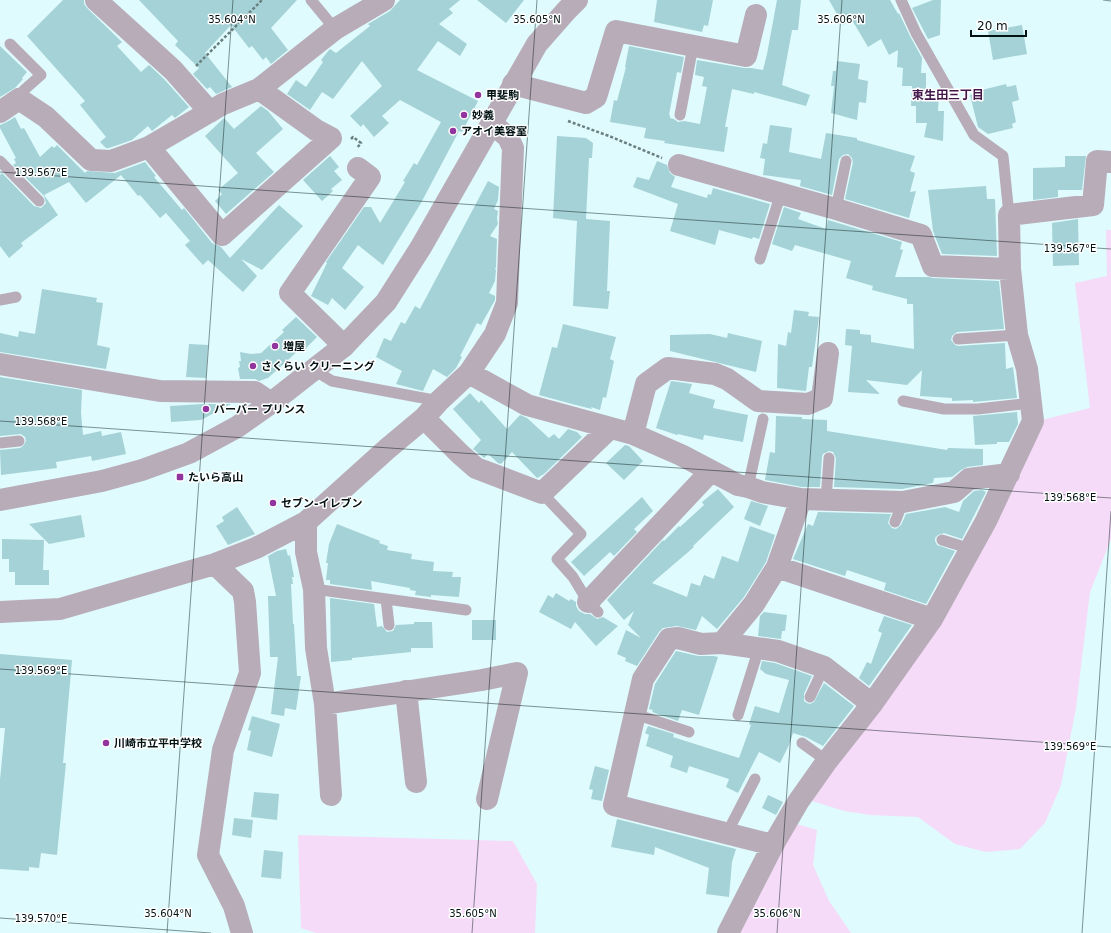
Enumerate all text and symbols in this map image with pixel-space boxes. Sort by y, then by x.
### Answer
scale bar [971,12,1026,38]
text: 35.604°N [208,14,256,25]
text: 35.605°N [513,14,561,25]
text: 35.606°N [817,14,865,25]
text: 20 m [977,19,1008,33]
district label: 東生田三丁目 [912,88,984,102]
place label: 甲斐駒 [486,89,519,102]
marker: 甲斐駒 [473,90,483,100]
place label: 妙義 [472,109,494,122]
marker: 妙義 [459,110,469,120]
place label: アオイ美容室 [461,125,527,138]
marker: アオイ美容室 [448,126,458,136]
text: 139.567°E [15,167,67,178]
text: 139.567°E [1044,243,1096,254]
place label: 増屋 [283,340,305,353]
marker: 増屋 [270,341,280,351]
place label: さくらい クリーニング [261,360,375,373]
marker: さくらい クリーニング [248,361,258,371]
place label: バーバー プリンス [214,403,306,416]
marker: バーバー プリンス [201,404,211,414]
text: 139.568°E [15,416,67,427]
place label: たいら高山 [188,471,243,484]
marker: たいら高山 [175,472,185,482]
text: 139.568°E [1044,492,1096,503]
place label: セブン-イレブン [281,497,363,510]
marker: セブン-イレブン [268,498,278,508]
text: 139.569°E [15,665,67,676]
place label: 川崎市立平中学校 [114,737,202,750]
marker: 川崎市立平中学校 [101,738,111,748]
text: 139.569°E [1044,741,1096,752]
text: 35.604°N [144,908,192,919]
text: 35.605°N [449,908,497,919]
text: 35.606°N [753,908,801,919]
text: 139.570°E [15,913,67,924]

